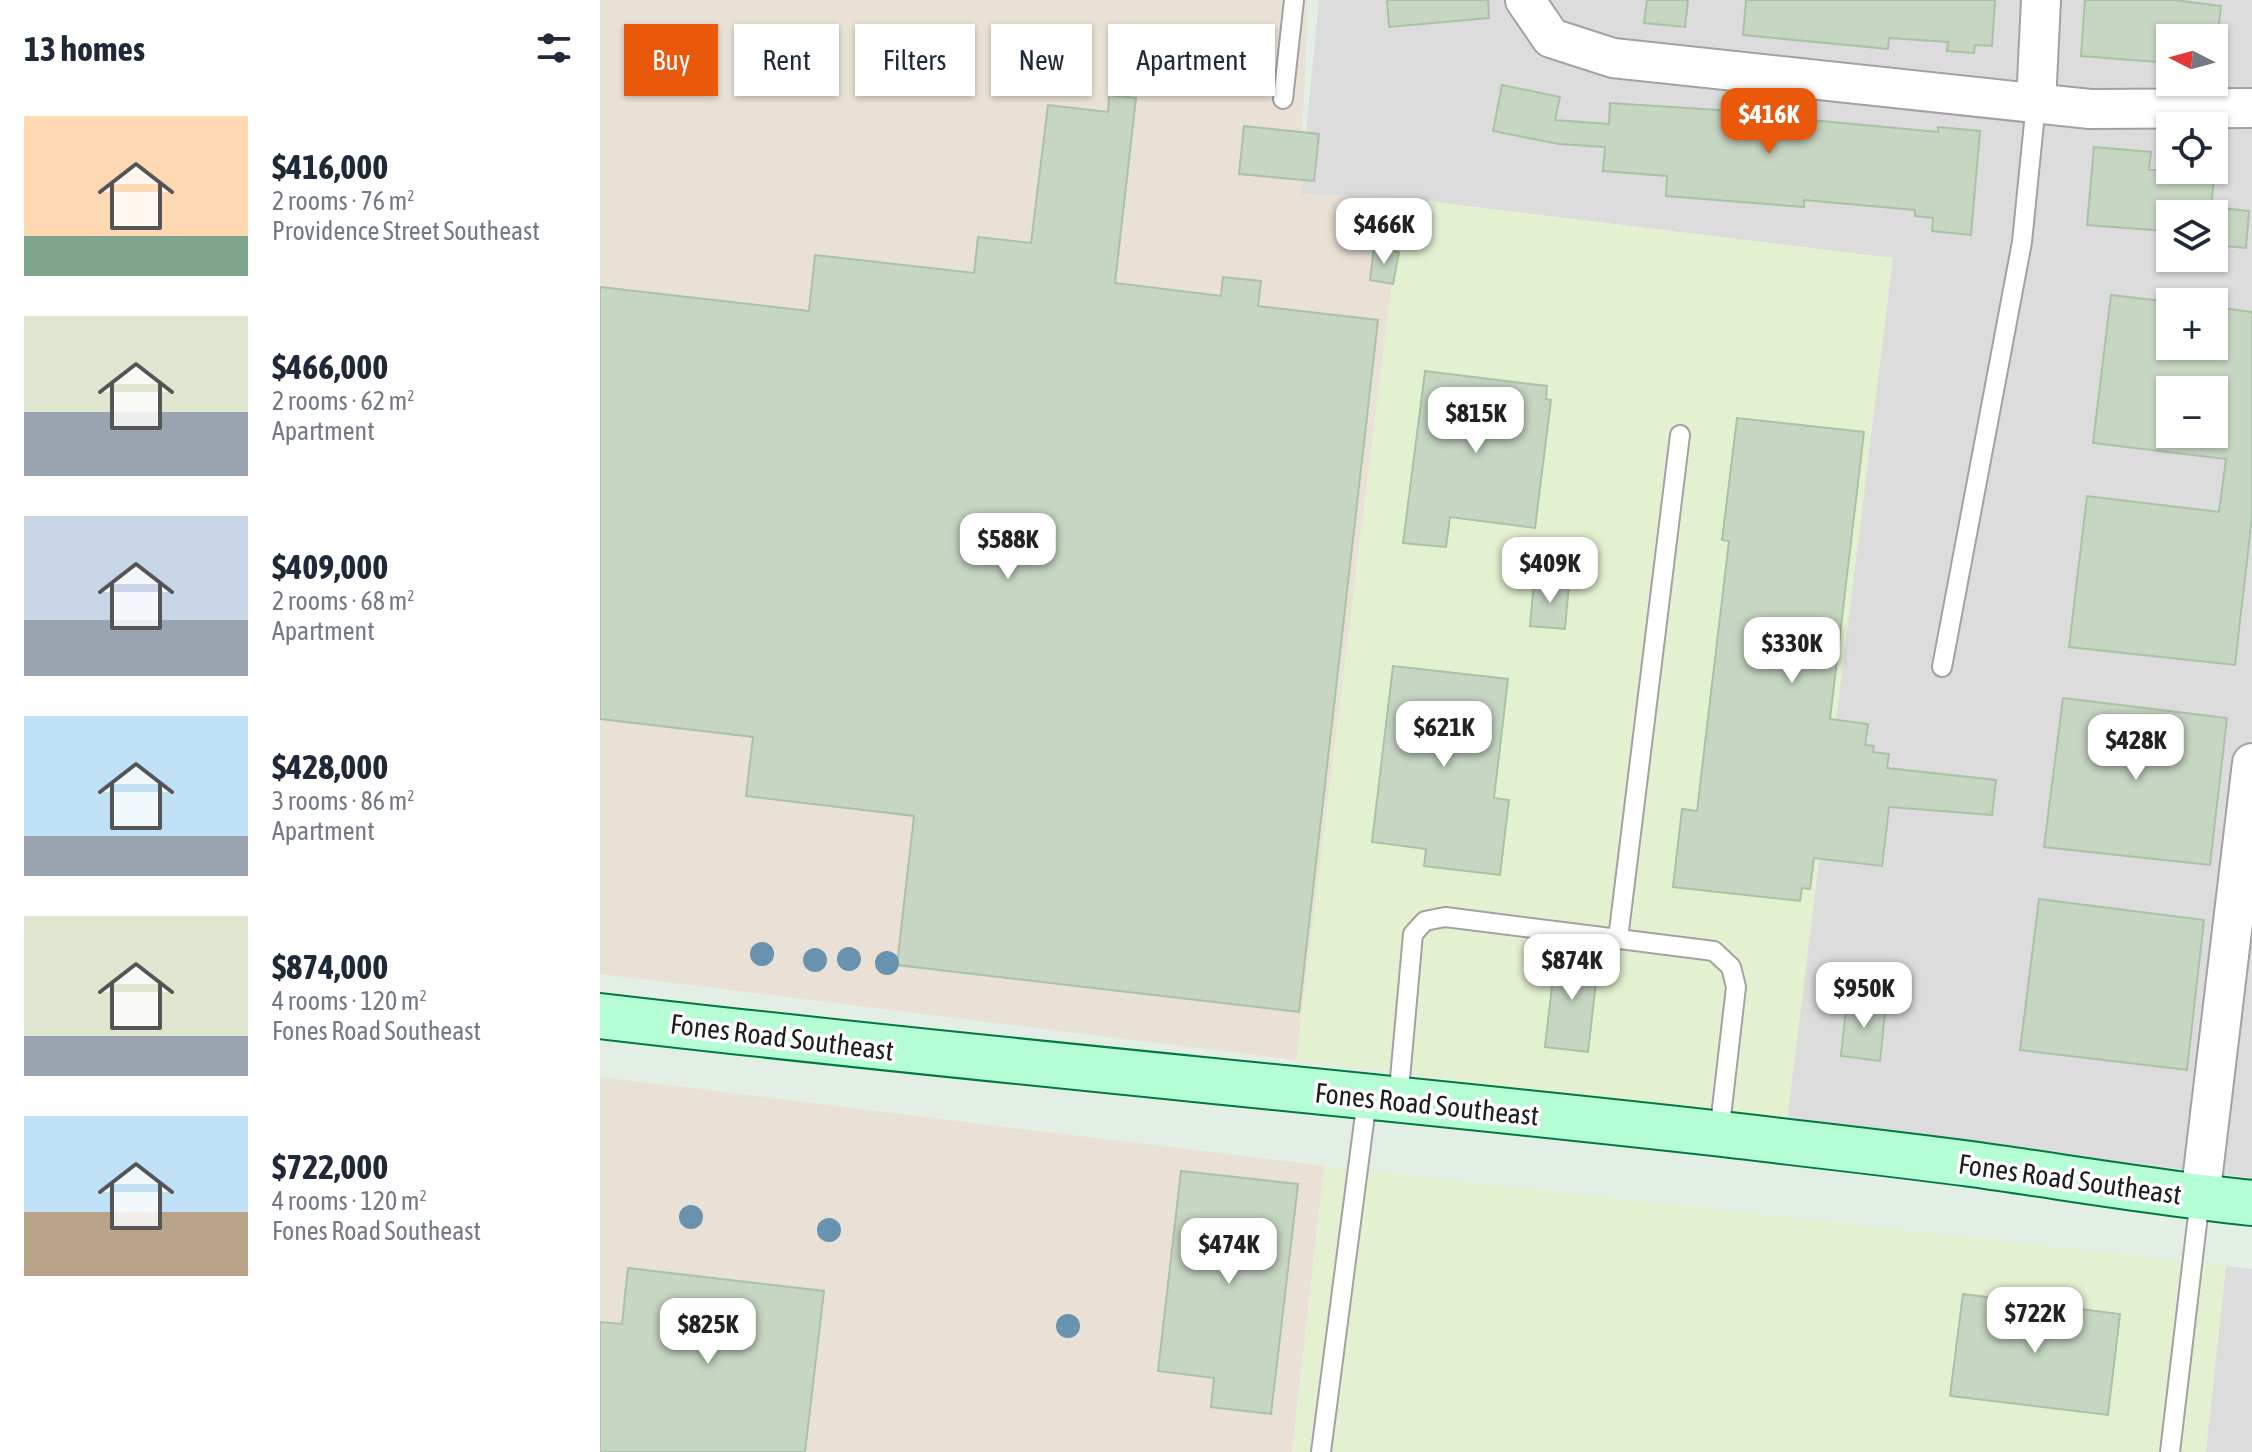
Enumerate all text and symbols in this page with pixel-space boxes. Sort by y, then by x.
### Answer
chip: Buy [624,24,718,96]
chip: Rent [734,24,839,96]
chip: Filters [855,24,975,96]
chip: New [991,24,1092,96]
chip: Apartment [1108,24,1275,96]
north arrow [2156,24,2228,96]
map controls [2156,24,2228,448]
icon: filters [532,26,576,70]
text: 13 homes [24,29,145,68]
pin: $416K [1713,88,1825,156]
text: $416K [1739,99,1799,129]
button: locate [2156,112,2228,184]
text: $416,000 [272,147,388,186]
icon: home [88,148,184,244]
text: 2 rooms · 76 m² [272,186,414,216]
pin: $466K [1328,198,1440,266]
button: layers [2156,200,2228,272]
text: $466K [1354,209,1414,239]
text: Providence Street Southeast [272,216,540,246]
button: + [2156,288,2228,360]
text: $466,000 [272,347,388,386]
icon: home [88,348,184,444]
button: − [2156,376,2228,448]
text: 2 rooms · 62 m² [272,386,414,416]
pin: $815K [1420,387,1532,455]
text: $815K [1446,398,1506,428]
text: Apartment [272,416,375,446]
pin: $588K [952,513,1064,581]
text: $588K [978,524,1038,554]
pin: $409K [1494,537,1606,605]
text: $409,000 [272,547,388,586]
icon: home [88,548,184,644]
text: $409K [1520,548,1580,578]
text: 2 rooms · 68 m² [272,586,414,616]
text: Apartment [272,616,375,646]
pin: $330K [1736,617,1848,685]
text: $330K [1762,628,1822,658]
pin: $621K [1388,701,1500,769]
text: $621K [1414,712,1474,742]
pin: $428K [2080,714,2192,782]
text: $428K [2106,725,2166,755]
text: $428,000 [272,747,388,786]
icon: home [88,748,184,844]
text: 3 rooms · 86 m² [272,786,414,816]
text: Apartment [272,816,375,846]
pin: $874K [1516,934,1628,1002]
text: $874K [1542,945,1602,975]
text: $874,000 [272,947,388,986]
icon: home [88,948,184,1044]
pin: $950K [1808,962,1920,1030]
text: $950K [1834,973,1894,1003]
text: 4 rooms · 120 m² [272,986,427,1016]
street label: Fones Road Southeast [668,1007,896,1067]
text: Fones Road Southeast [272,1016,481,1046]
street label: Fones Road Southeast [1313,1076,1541,1132]
text: $722,000 [272,1147,388,1186]
icon: home [88,1148,184,1244]
street label: Fones Road Southeast [1956,1148,2184,1210]
text: 4 rooms · 120 m² [272,1186,427,1216]
text: Fones Road Southeast [272,1216,481,1246]
pin: $474K [1173,1218,1285,1286]
text: $474K [1199,1229,1259,1259]
pin: $722K [1979,1287,2091,1355]
pin: $825K [652,1298,764,1366]
text: $722K [2005,1298,2065,1328]
text: $825K [678,1309,738,1339]

